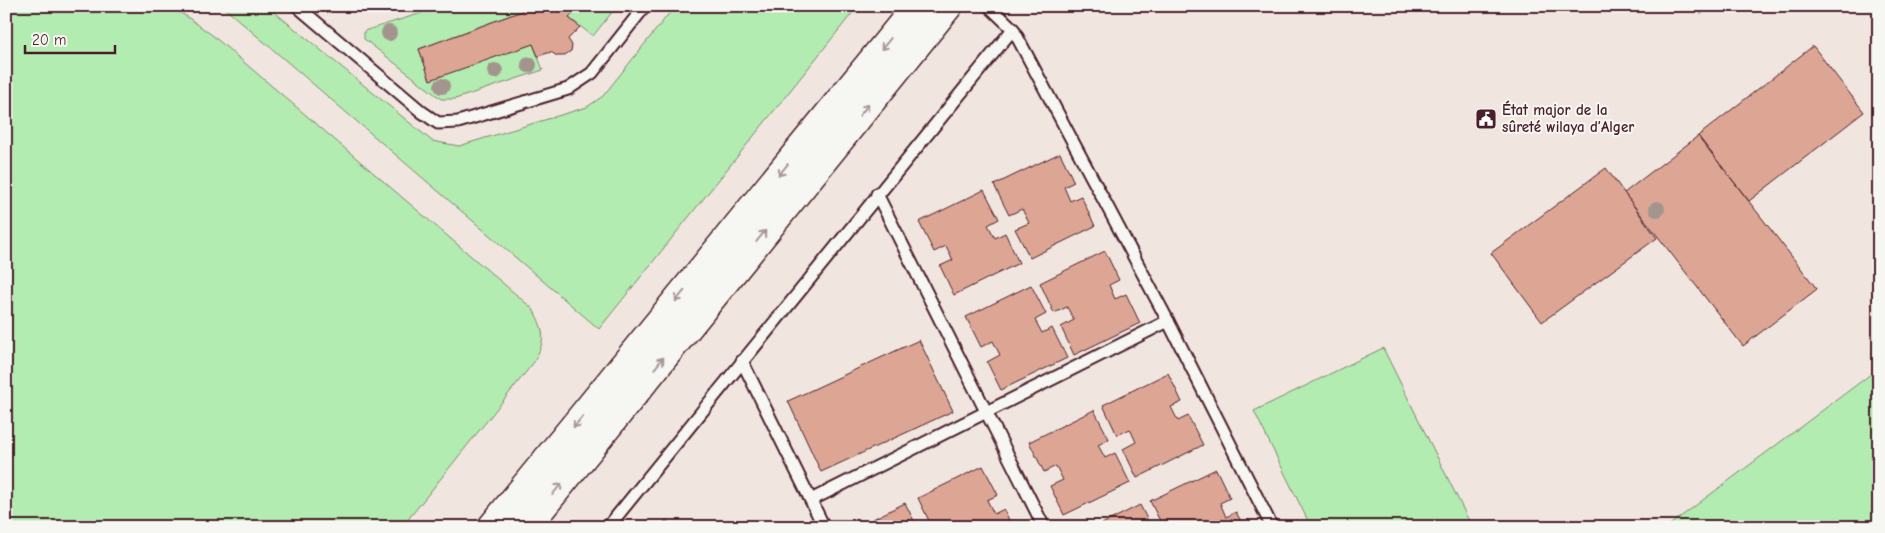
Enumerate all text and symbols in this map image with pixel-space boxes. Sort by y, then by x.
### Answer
scale bar [25,22,115,54]
text: 20 m [32,31,66,49]
one-way arrow [880,37,891,50]
place label: État major de la sûreté wilaya d’Alger [1502,100,1634,136]
one-way arrow [858,104,869,117]
public building icon: État major de la sûreté wilaya d’Alger [1474,107,1498,131]
one-way arrow [778,163,789,176]
one-way arrow [756,230,767,243]
one-way arrow [675,289,686,302]
one-way arrow [653,356,664,369]
one-way arrow [572,415,583,428]
one-way arrow [551,483,562,496]

